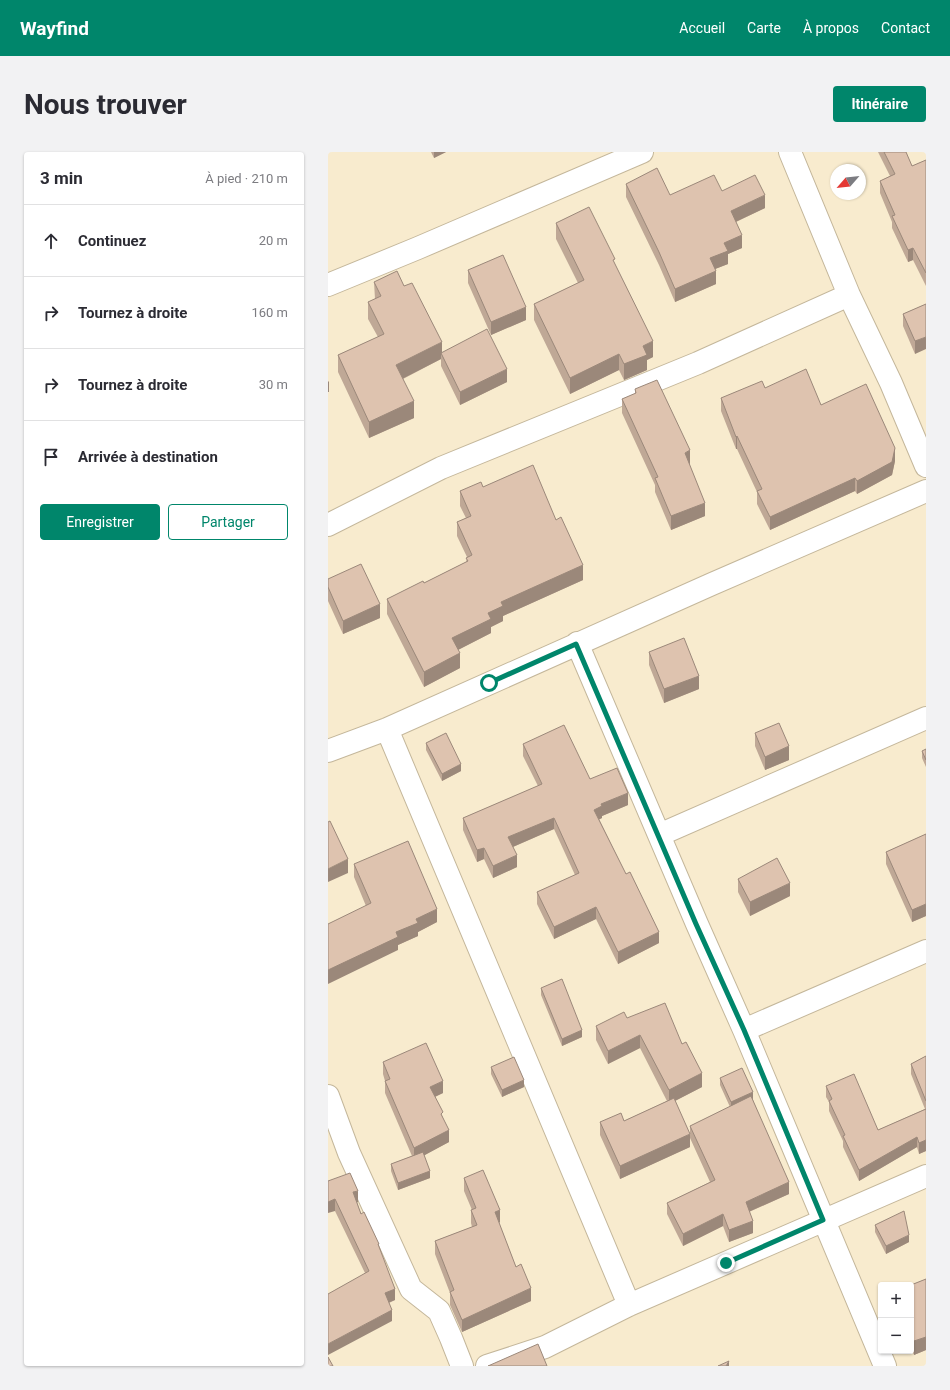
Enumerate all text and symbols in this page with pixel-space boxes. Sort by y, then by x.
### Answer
text: Wayfind [20,17,89,40]
text: Accueil [679,20,725,36]
text: Carte [747,20,781,36]
text: À propos [803,20,859,36]
text: Contact [881,20,930,36]
button: Itinéraire [833,86,926,122]
text: Nous trouver [24,88,187,121]
north arrow [830,164,866,200]
text: 3 min [40,168,83,188]
text: À pied · 210 m [205,171,288,186]
icon: ahead [40,230,62,252]
text: Continuez [78,232,146,250]
text: 20 m [259,233,288,248]
icon: right [40,302,62,324]
text: Tournez à droite [78,304,187,322]
text: 160 m [251,305,288,320]
icon: right [40,374,62,396]
text: Tournez à droite [78,376,187,394]
text: 30 m [259,377,288,392]
icon: arrive [40,446,62,468]
text: Arrivée à destination [78,448,218,466]
button: Enregistrer [40,504,160,540]
button: Partager [168,504,288,540]
route start [480,674,498,692]
route end [717,1254,735,1272]
map controls [878,1282,914,1354]
button: + [878,1282,914,1318]
button: − [878,1318,914,1354]

